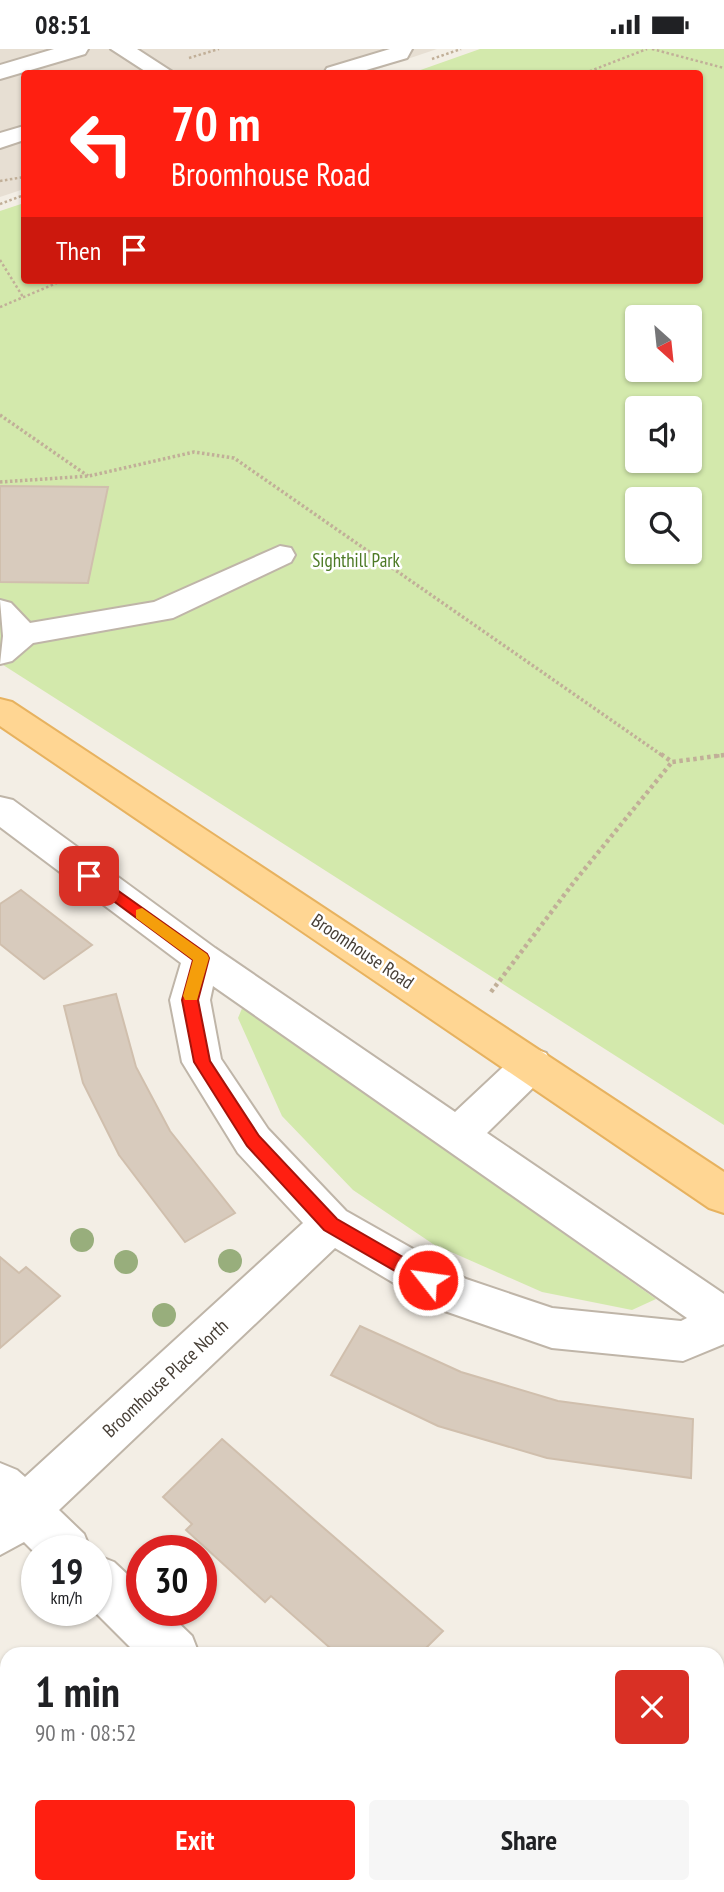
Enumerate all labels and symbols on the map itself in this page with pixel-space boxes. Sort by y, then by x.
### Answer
north arrow [625,305,702,381]
park label: Sighthill Park [312,548,400,572]
pin [59,846,119,906]
street label: Broomhouse Road [307,908,419,994]
position arrow [391,1243,465,1317]
street label: Broomhouse Place North [97,1314,233,1442]
speed limit sign: 30 [126,1535,217,1626]

